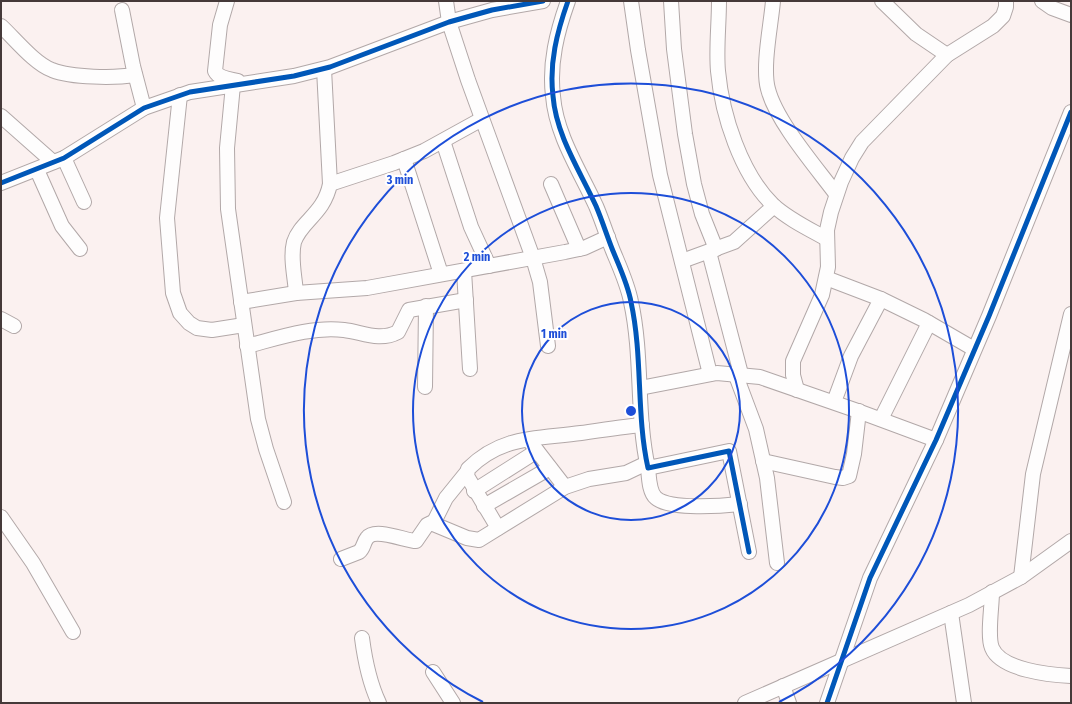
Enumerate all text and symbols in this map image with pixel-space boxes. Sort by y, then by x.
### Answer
text: 3 min [386,173,413,187]
text: 2 min [463,250,490,264]
text: 1 min [541,327,567,341]
centre of rings [624,404,638,418]

